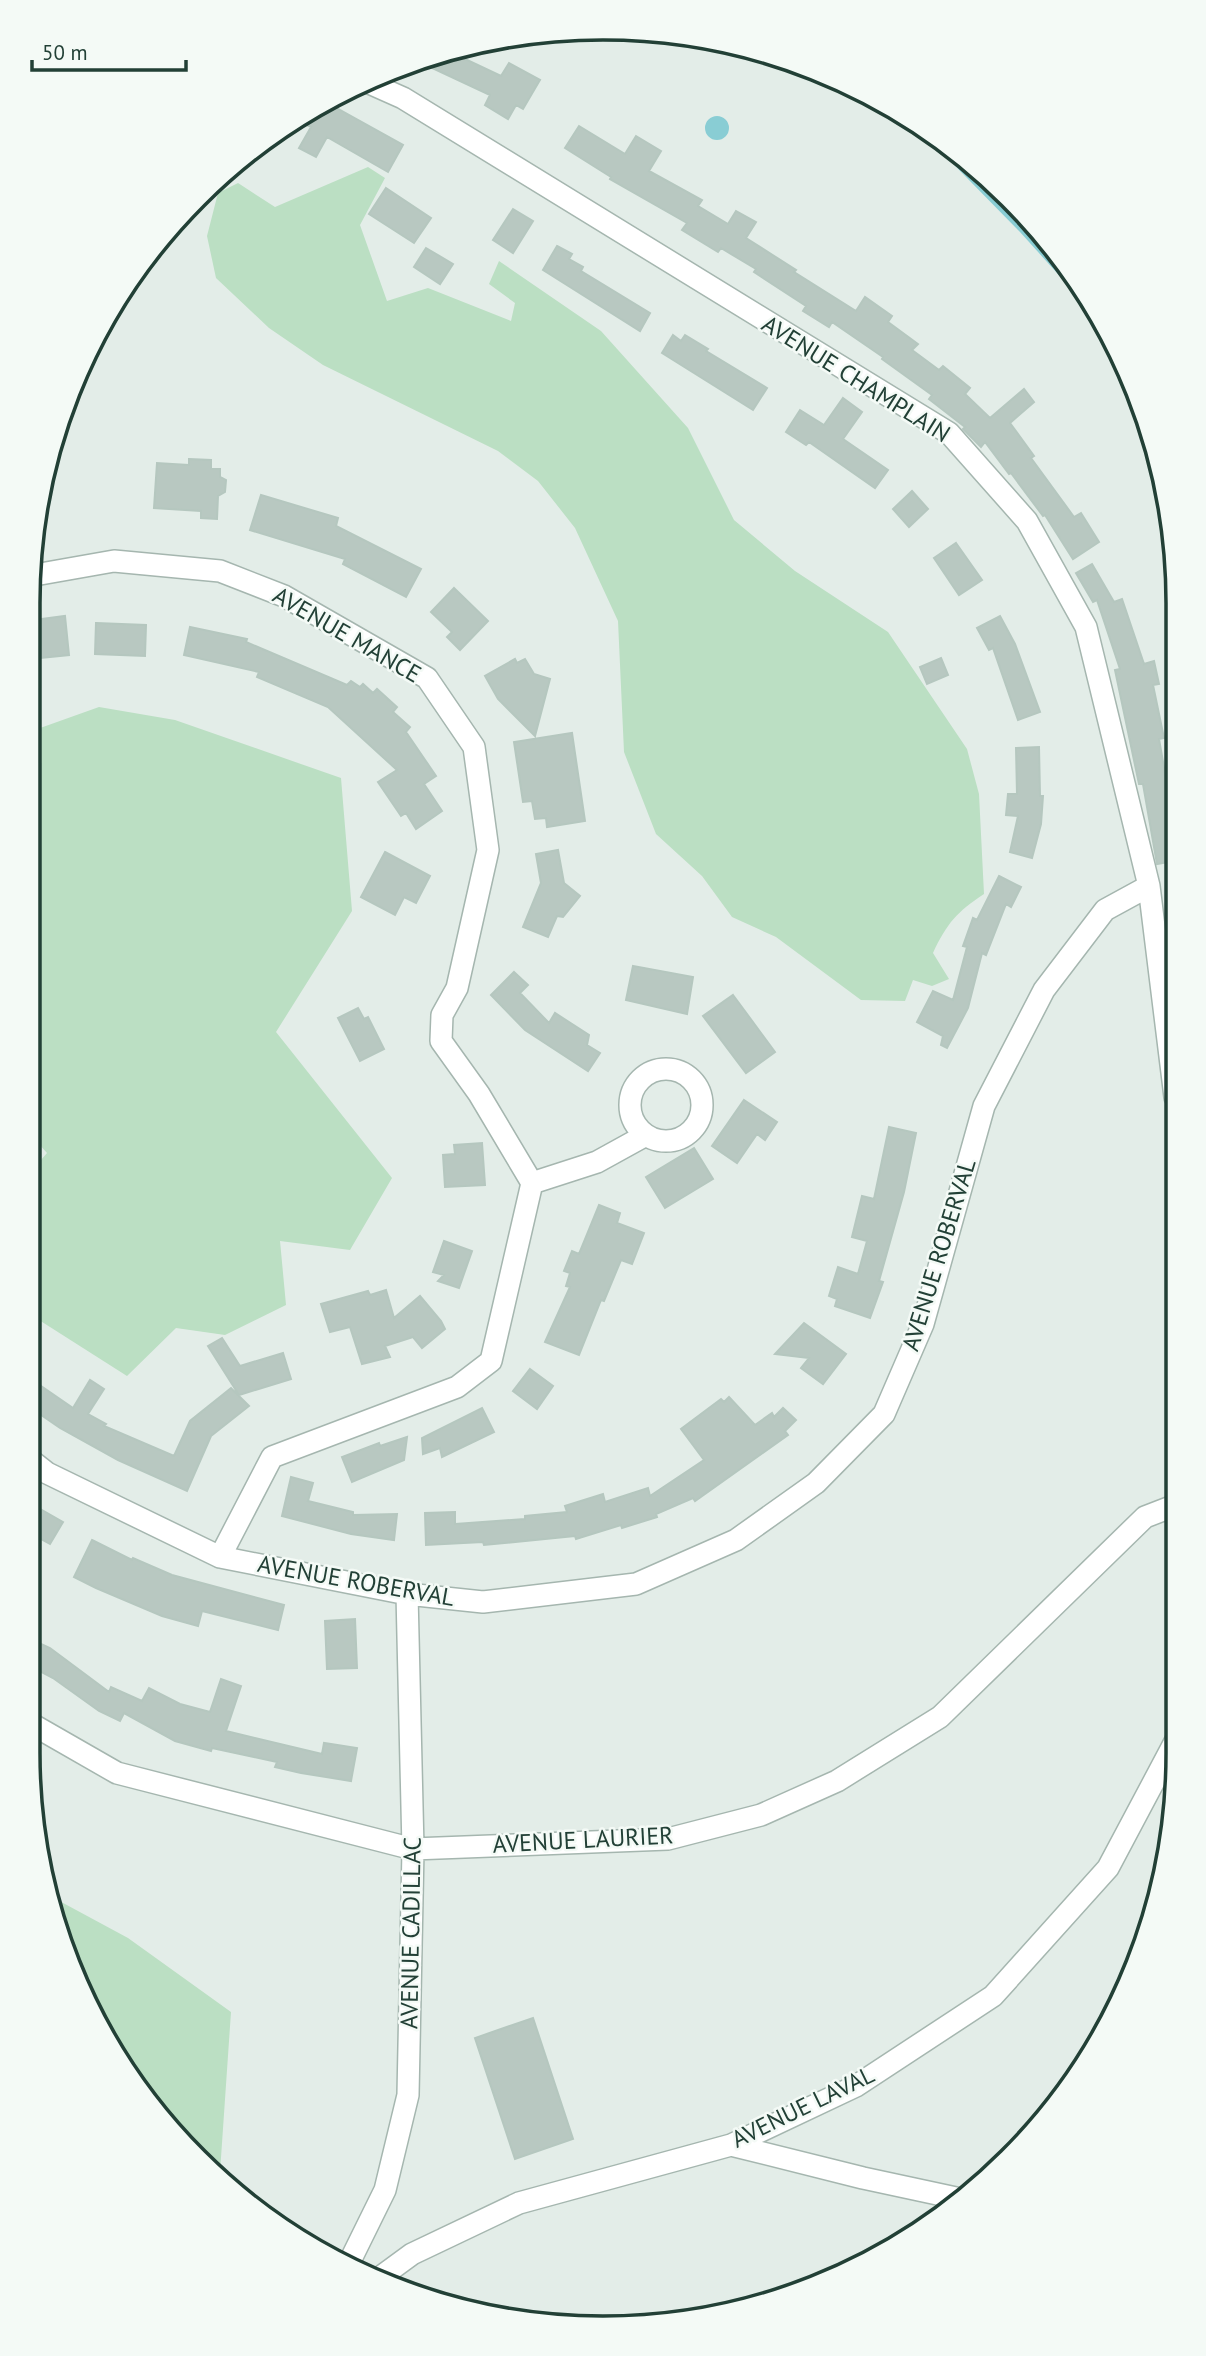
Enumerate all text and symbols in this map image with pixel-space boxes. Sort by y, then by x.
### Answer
scale bar [32,28,186,72]
text: 50 m [42,39,88,66]
street label: AVENUE CHAMPLAIN [756,308,956,449]
street label: AVENUE MANCE [267,580,427,690]
street label: AVENUE ROBERVAL [895,1155,982,1355]
street label: AVENUE ROBERVAL [255,1548,457,1613]
street label: AVENUE LAURIER [492,1819,674,1860]
street label: AVENUE CADILLAC [393,1837,428,2029]
street label: AVENUE LAVAL [726,2059,879,2154]

